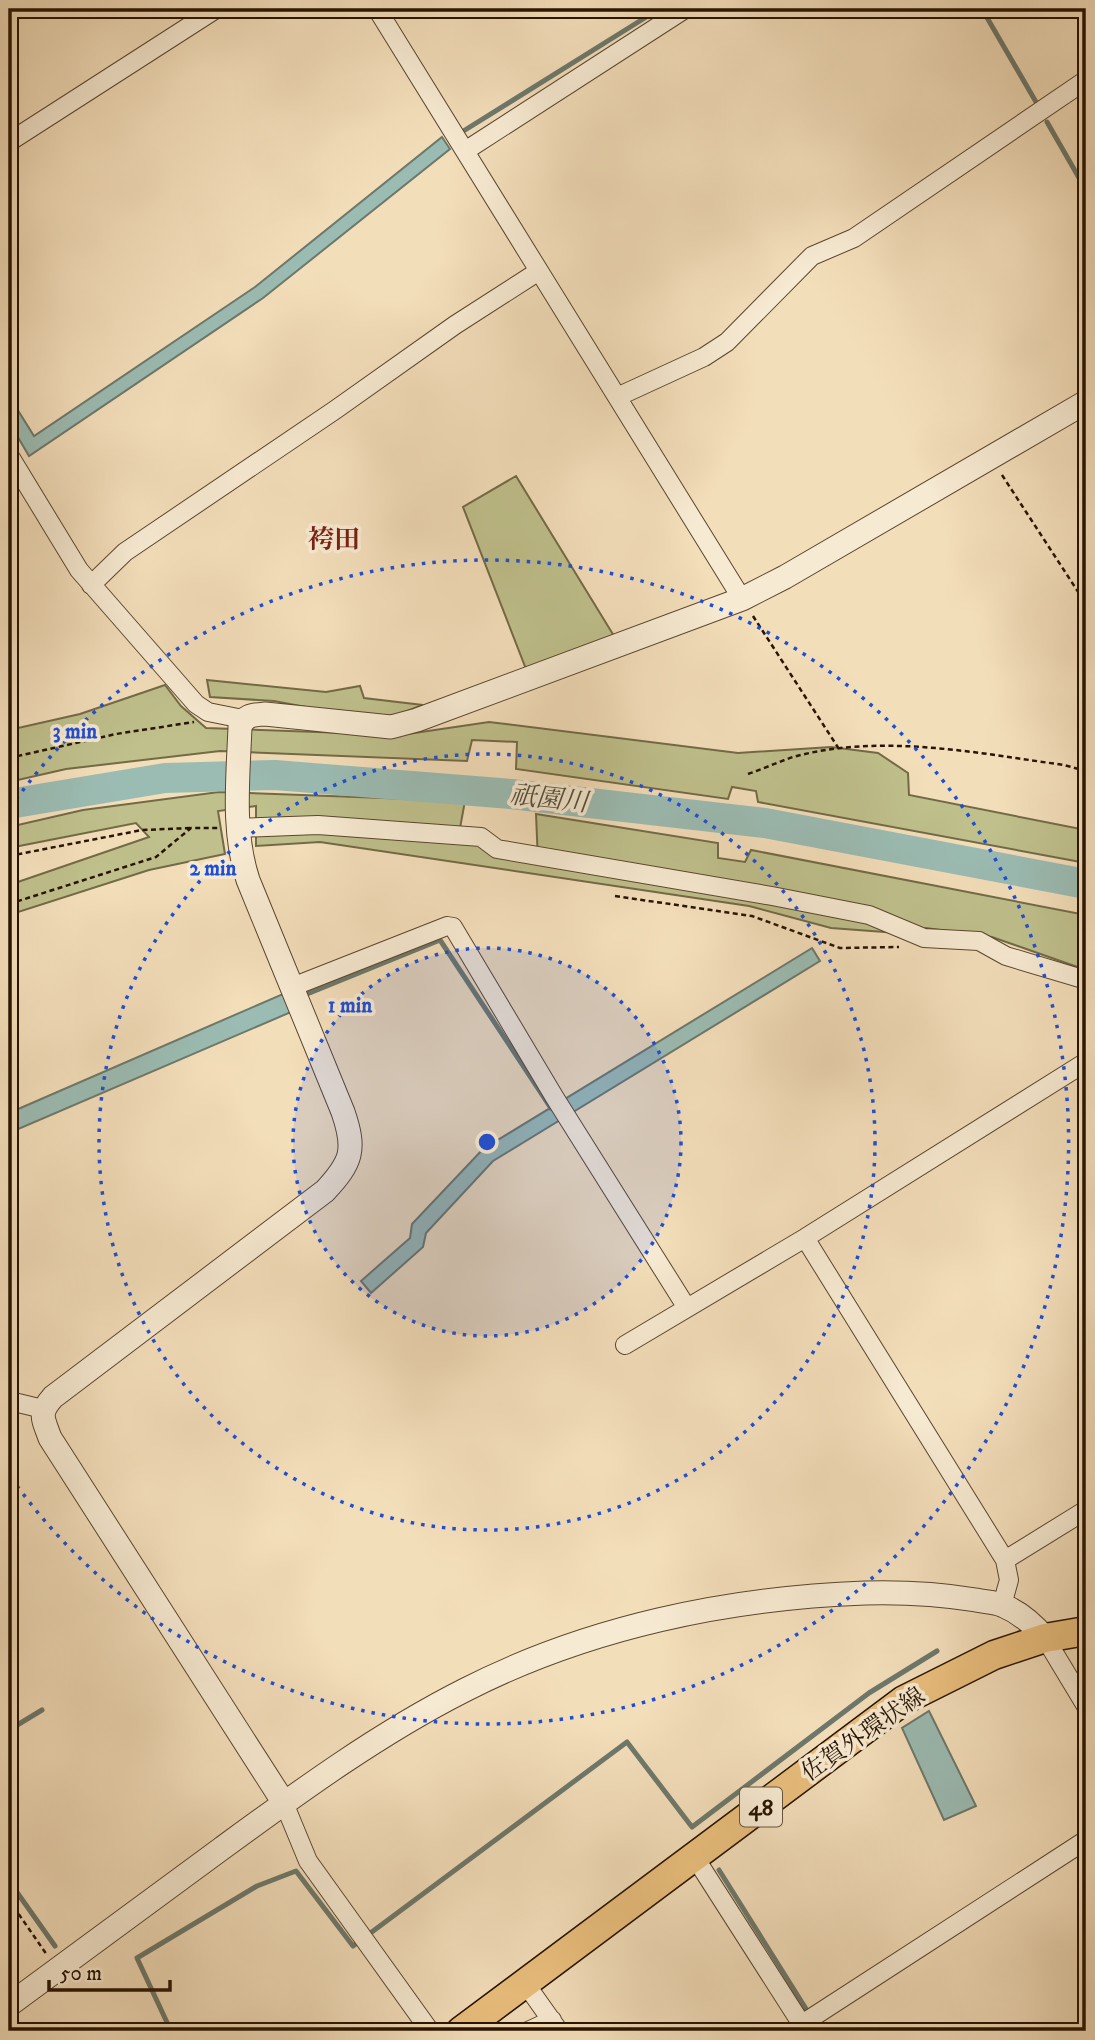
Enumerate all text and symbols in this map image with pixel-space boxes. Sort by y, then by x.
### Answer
district label: 袴田 [308,524,360,557]
text: 3 min [53,719,98,745]
water label: 祇園川 [508,779,592,820]
text: 2 min [190,856,238,882]
text: 1 min [328,993,373,1019]
centre of rings [475,1130,499,1154]
street label: 佐賀外環状線 [796,1681,931,1788]
road number: 48 [740,1788,782,1826]
scale bar [49,1949,170,1993]
text: 50 m [60,1961,102,1987]

